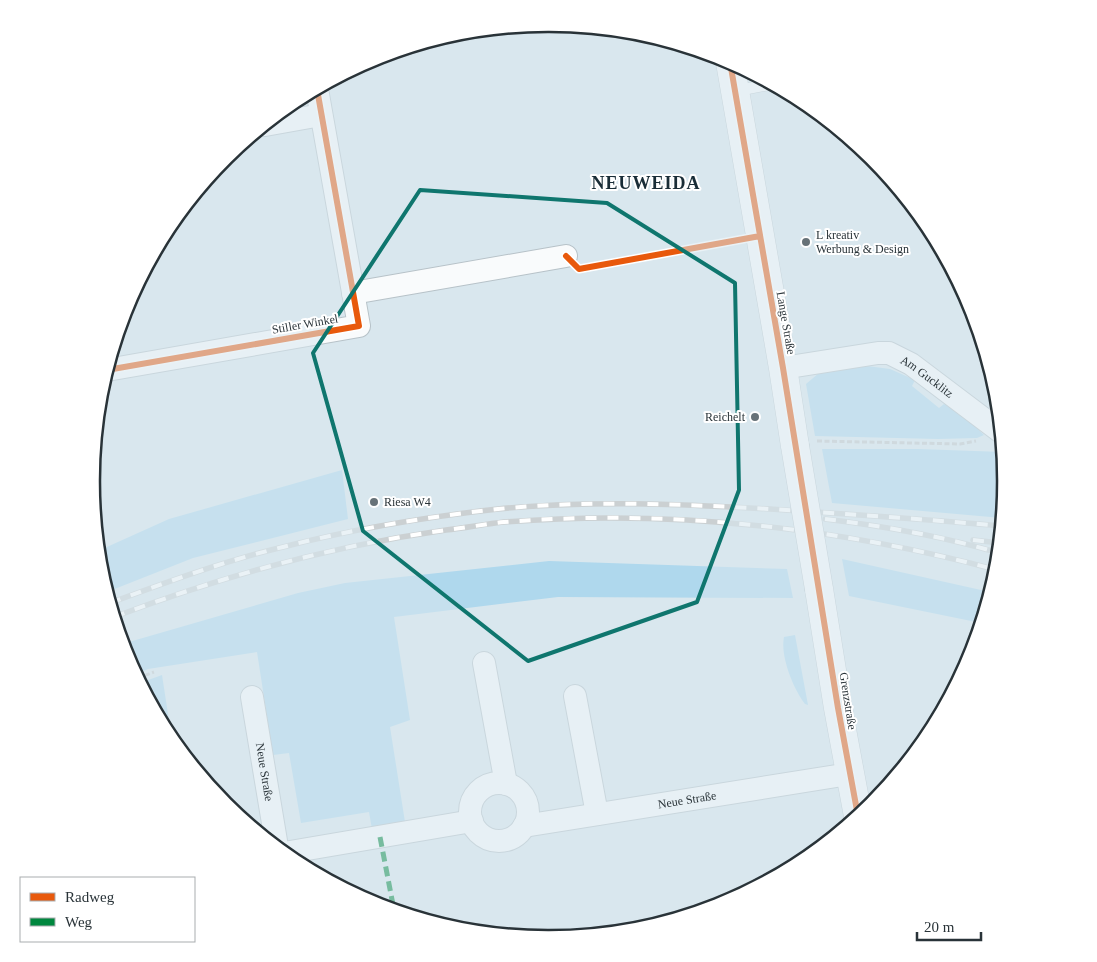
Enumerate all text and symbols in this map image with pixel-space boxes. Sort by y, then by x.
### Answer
district label: NEUWEIDA [591,173,701,193]
place label: L kreativ Werbung & Design [816,228,909,256]
marker: L kreativ Werbung & Design [800,236,812,248]
street label: Lange Straße [774,290,798,356]
street label: Stiller Winkel [271,311,340,337]
street label: Am Gucklitz [898,353,956,401]
place label: Reichelt [705,410,746,424]
marker: Reichelt [749,411,761,423]
place label: Riesa W4 [384,495,431,509]
marker: Riesa W4 [368,496,380,508]
street label: Grenzstraße [837,671,859,731]
street label: Neue Straße [253,742,276,802]
street label: Neue Straße [657,788,717,812]
legend [20,877,195,942]
text: Radweg [65,889,115,905]
scale bar [917,910,981,942]
text: Weg [65,914,93,930]
text: 20 m [924,919,955,935]

